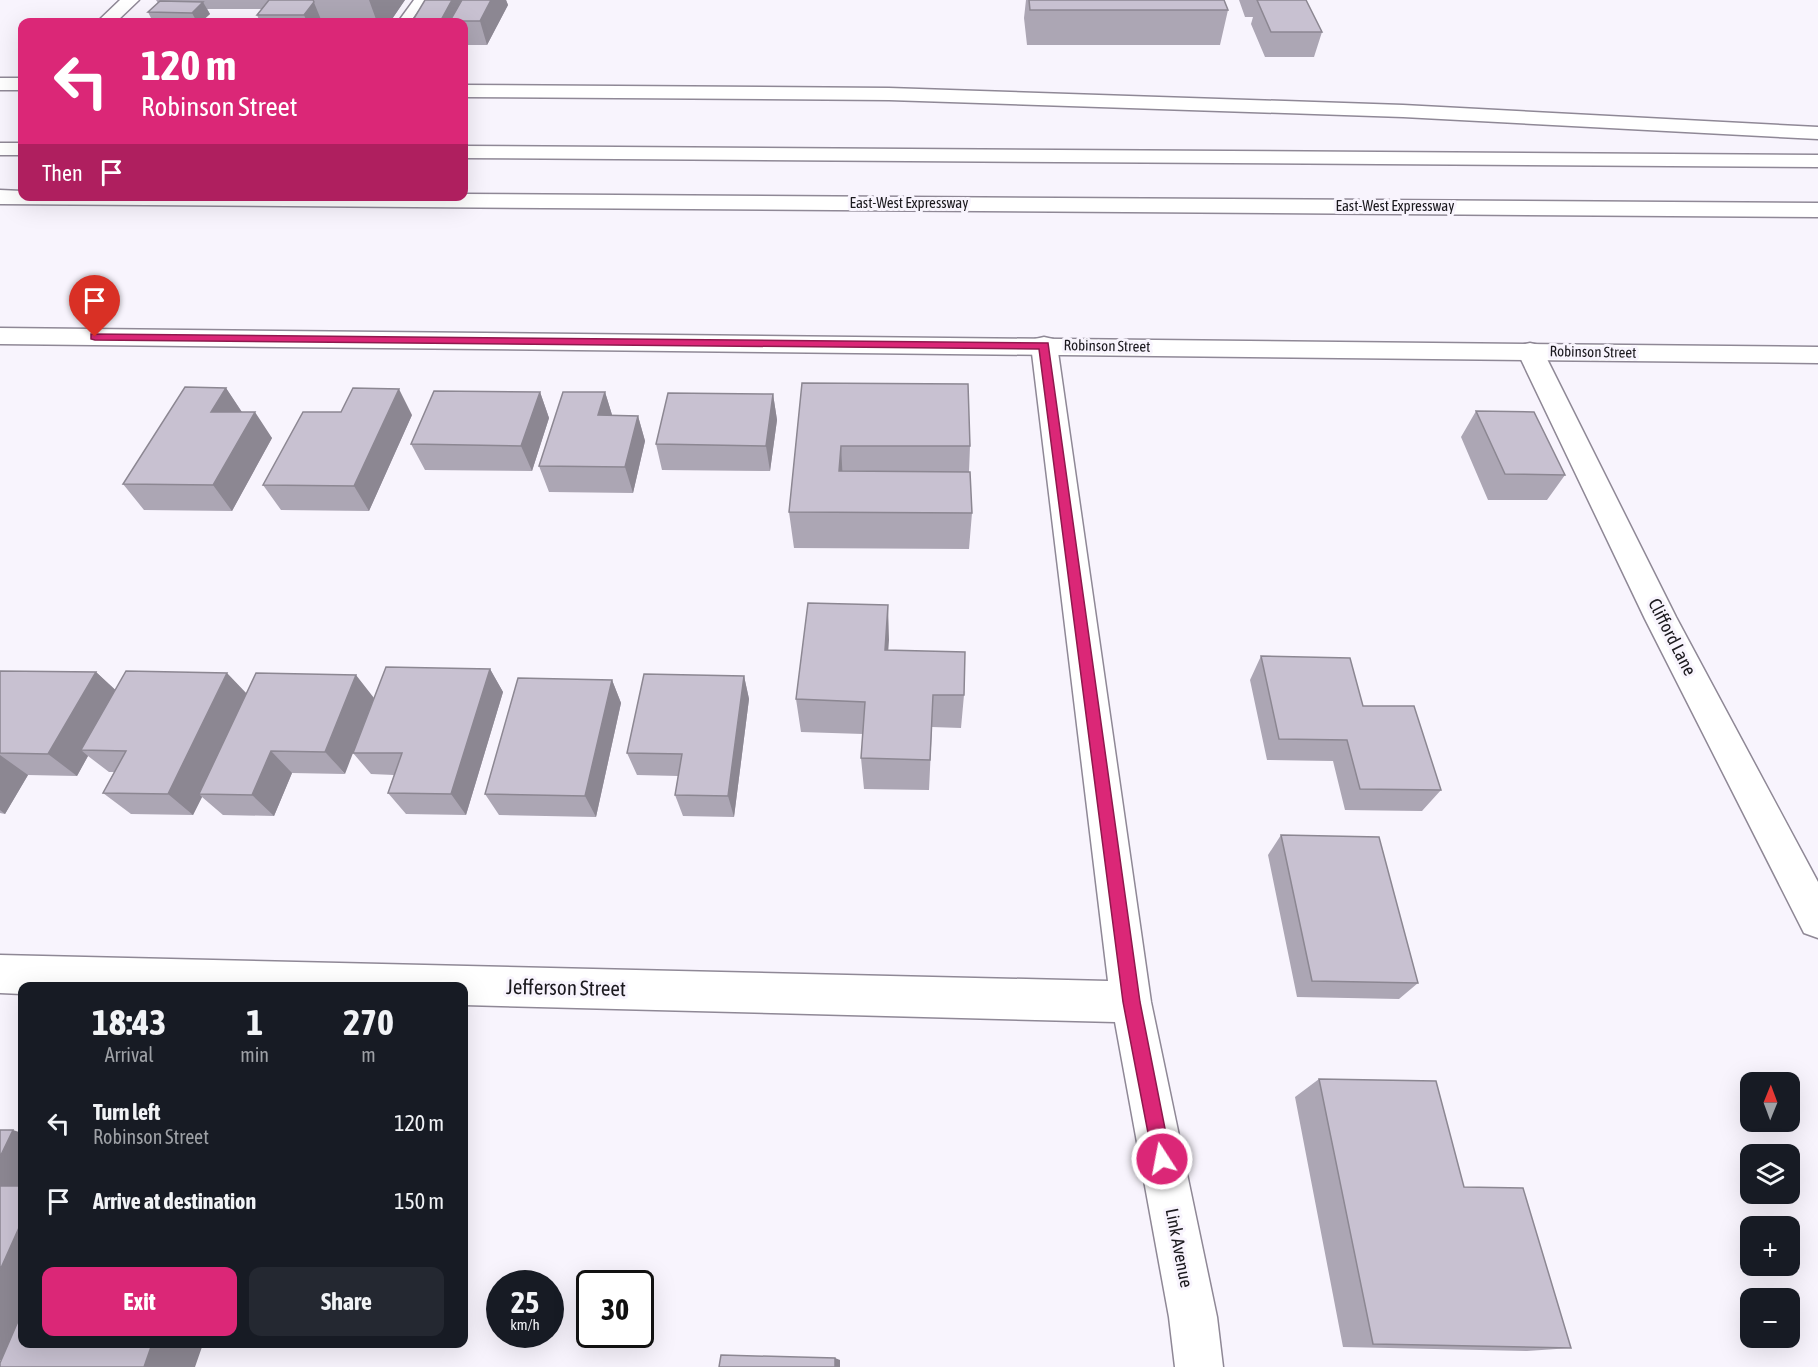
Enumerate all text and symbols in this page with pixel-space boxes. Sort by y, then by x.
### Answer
text: 120 m [141,41,236,89]
icon: left [42,42,120,120]
text: Robinson Street [141,91,298,122]
icon: arrive [95,156,128,189]
text: Then [42,160,83,186]
street label: East-West Expressway [850,194,968,211]
street label: East-West Expressway [1336,197,1454,214]
pin [69,275,120,337]
icon: arrive [78,284,111,317]
street label: Robinson Street [1063,336,1151,355]
street label: Robinson Street [1549,342,1637,361]
street label: Clifford Lane [1644,595,1701,679]
street label: Jefferson Street [506,974,626,1000]
text: 18:43 [92,1001,166,1043]
text: 1 [246,1001,263,1043]
text: 270 [343,1001,394,1043]
text: Arrival [105,1043,154,1066]
text: min [240,1043,269,1066]
text: m [361,1043,376,1066]
north arrow [1740,1072,1800,1132]
map controls [1740,1072,1800,1348]
text: Turn left [93,1099,160,1125]
icon: left [42,1107,75,1140]
text: 120 m [394,1110,444,1136]
text: Robinson Street [93,1125,209,1148]
position arrow [1130,1127,1194,1191]
button: layers [1740,1144,1800,1204]
icon: arrive [42,1185,75,1218]
text: Arrive at destination [93,1188,256,1214]
text: 150 m [394,1188,444,1214]
street label: Link Avenue [1162,1207,1197,1289]
button: + [1740,1216,1800,1276]
button: Exit [42,1267,237,1336]
button: Share [249,1267,444,1336]
speed limit sign: 30 [576,1270,654,1348]
text: 25 [511,1285,539,1319]
button: − [1740,1288,1800,1348]
text: km/h [510,1316,540,1333]

